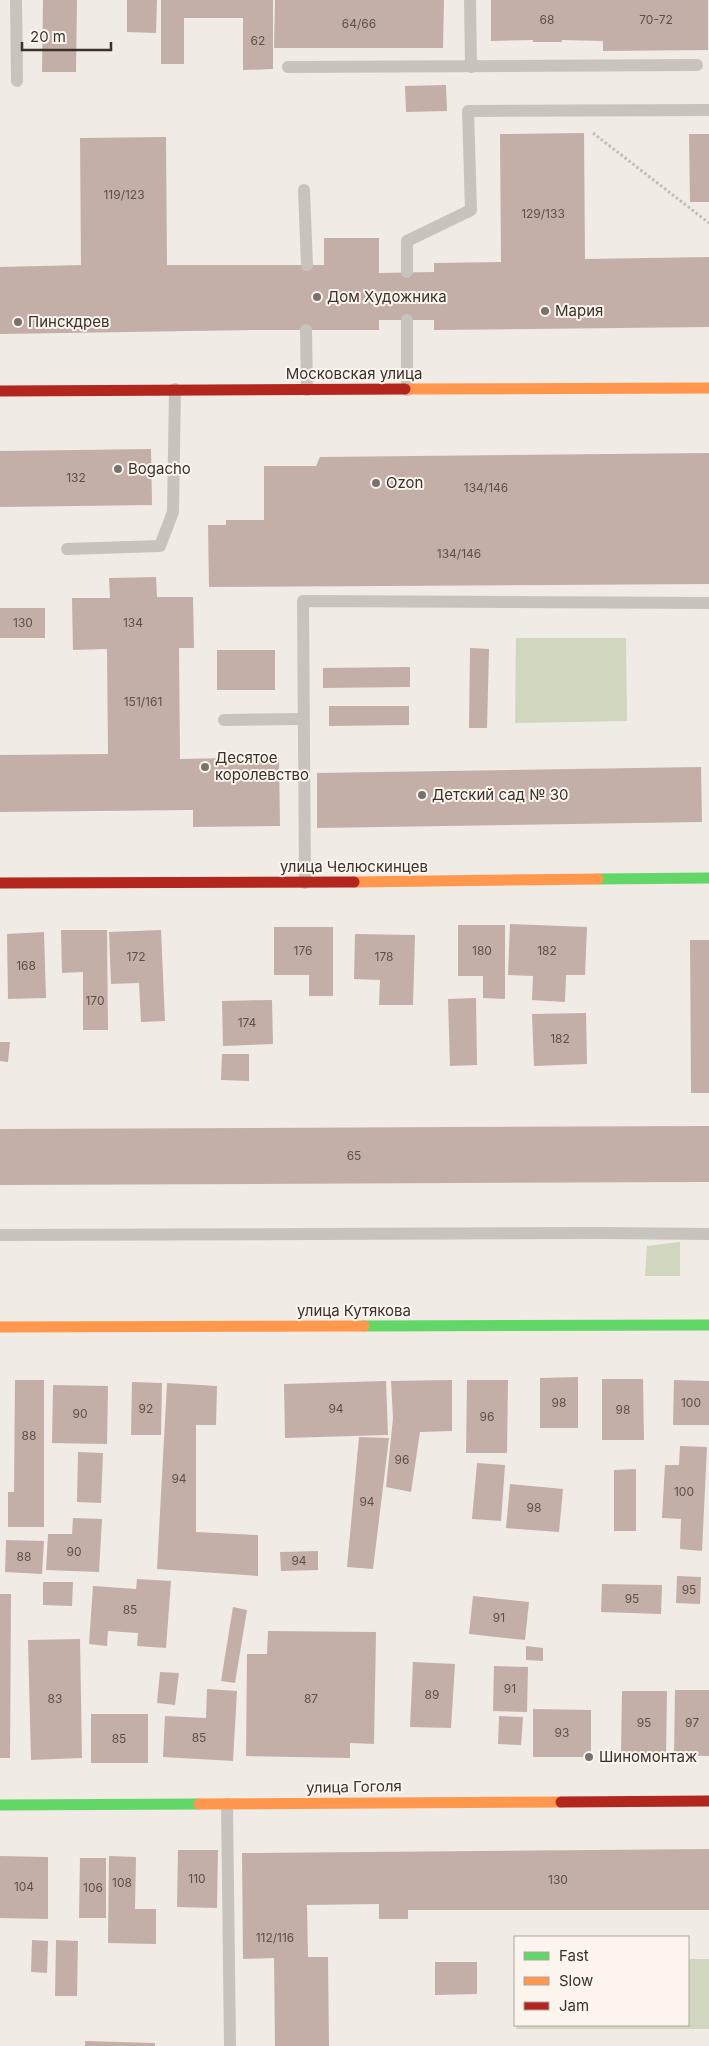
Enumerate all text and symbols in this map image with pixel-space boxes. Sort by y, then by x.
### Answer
house number: 68 [540,12,554,27]
house number: 70-72 [639,12,673,27]
house number: 64/66 [342,16,376,31]
scale bar [22,20,111,52]
text: 20 m [30,27,66,46]
house number: 62 [251,33,265,48]
house number: 119/123 [103,187,145,202]
house number: 129/133 [521,206,565,221]
place label: Дом Художника [327,287,447,306]
marker: Дом Художника [311,291,323,303]
place label: Мария [555,301,603,320]
marker: Мария [539,305,551,317]
place label: Пинскдрев [28,312,109,331]
marker: Пинскдрев [12,316,24,328]
street label: Московская улица [286,364,422,383]
place label: Bogacho [128,459,191,478]
marker: Bogacho [112,463,124,475]
house number: 132 [66,470,86,485]
place label: Ozon [386,473,423,492]
marker: Ozon [370,477,382,489]
house number: 134/146 [464,480,508,495]
house number: 134/146 [437,546,481,561]
house number: 130 [13,615,33,630]
house number: 134 [123,615,143,630]
house number: 151/161 [124,694,162,709]
place label: Десятое королевство [215,748,309,784]
marker: Десятое королевство [199,761,211,773]
place label: Детский сад № 30 [432,785,569,804]
marker: Детский сад № 30 [416,789,428,801]
street label: улица Челюскинцев [280,857,428,876]
house number: 176 [294,943,312,958]
house number: 180 [472,943,492,958]
house number: 182 [537,943,557,958]
house number: 172 [127,949,146,964]
house number: 178 [375,949,393,964]
house number: 168 [16,958,36,973]
house number: 170 [85,993,105,1008]
house number: 174 [238,1015,257,1030]
house number: 182 [550,1031,570,1046]
house number: 65 [347,1148,361,1163]
street label: улица Кутякова [297,1301,411,1320]
house number: 98 [552,1395,566,1410]
house number: 100 [681,1395,701,1410]
house number: 92 [139,1401,153,1416]
house number: 94 [328,1401,344,1416]
house number: 98 [616,1402,630,1417]
house number: 90 [72,1406,88,1421]
house number: 96 [480,1409,494,1424]
house number: 88 [22,1428,36,1443]
house number: 96 [395,1452,409,1467]
house number: 94 [171,1471,187,1486]
house number: 100 [674,1484,694,1499]
house number: 94 [359,1494,375,1509]
house number: 98 [527,1500,541,1515]
house number: 90 [66,1544,82,1559]
house number: 88 [17,1549,31,1564]
house number: 94 [291,1553,307,1568]
house number: 95 [682,1582,696,1597]
house number: 95 [625,1591,639,1606]
house number: 85 [123,1602,137,1617]
house number: 91 [493,1610,505,1625]
house number: 91 [504,1681,516,1696]
house number: 89 [425,1687,439,1702]
house number: 83 [48,1691,62,1706]
house number: 87 [304,1691,318,1706]
house number: 95 [637,1715,651,1730]
house number: 97 [685,1715,699,1730]
house number: 93 [555,1725,569,1740]
house number: 85 [192,1730,206,1745]
house number: 85 [112,1731,126,1746]
place label: Шиномонтаж [599,1747,697,1766]
marker: Шиномонтаж [583,1751,595,1763]
street label: улица Гоголя [306,1776,402,1797]
house number: 110 [188,1871,206,1886]
house number: 130 [548,1872,568,1887]
house number: 108 [112,1875,132,1890]
house number: 104 [14,1879,34,1894]
house number: 106 [83,1880,103,1895]
house number: 112/116 [256,1930,294,1945]
legend [514,1936,689,2026]
text: Fast [559,1946,589,1965]
text: Slow [559,1971,593,1990]
text: Jam [559,1996,589,2015]

